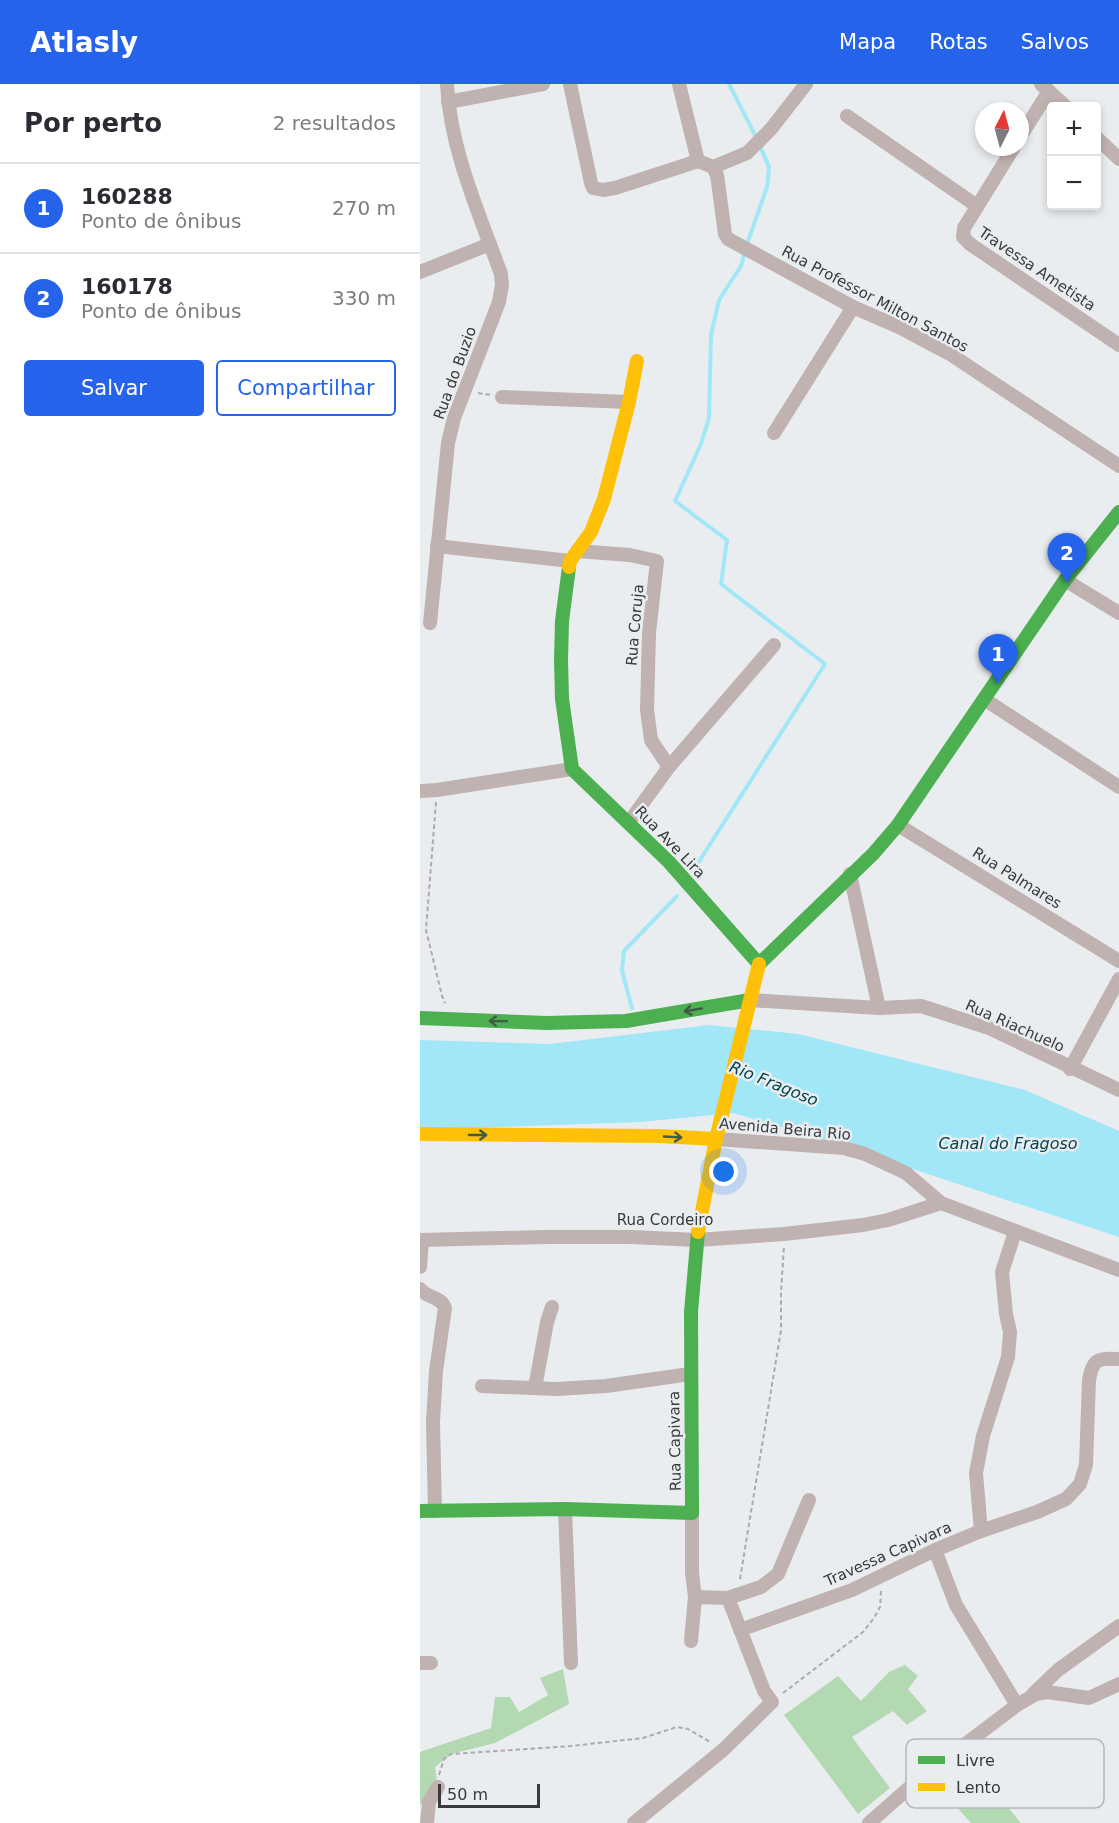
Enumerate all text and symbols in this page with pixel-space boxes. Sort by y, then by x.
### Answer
text: Atlasly [30,26,138,59]
text: Mapa [839,30,896,54]
text: Rotas [929,30,988,54]
text: Salvos [1021,30,1089,54]
north arrow [975,102,1029,156]
map controls [1047,102,1101,210]
button: + [1047,102,1101,156]
text: Por perto [24,108,162,138]
text: 2 resultados [273,111,396,135]
button: − [1047,156,1101,210]
text: 160288 [81,184,173,209]
text: 1 [37,196,50,220]
text: 270 m [332,196,396,220]
text: Ponto de ônibus [81,209,241,233]
street label: Travessa Ametista [974,223,1099,315]
street label: Rua Professor Milton Santos [779,242,972,356]
text: 160178 [81,274,173,299]
text: 2 [37,286,50,310]
text: 330 m [332,286,396,310]
text: Ponto de ônibus [81,299,241,323]
street label: Rua do Buzio [430,324,480,422]
button: Salvar [24,360,204,416]
button: Compartilhar [216,360,396,416]
pin: 2 [1048,534,1086,583]
street label: Rua Coruja [622,583,648,667]
pin: 1 [978,634,1018,684]
street label: Rua Ave Lira [631,802,709,882]
street label: Rua Palmares [969,843,1065,913]
street label: Rua Riachuelo [963,996,1067,1056]
one-way arrow [683,1005,703,1016]
one-way arrow [489,1016,509,1027]
water label: Rio Fragoso [727,1057,821,1110]
street label: Avenida Beira Rio [718,1114,852,1144]
one-way arrow [468,1129,488,1141]
one-way arrow [663,1131,683,1142]
water label: Canal do Fragoso [938,1134,1078,1153]
your location [709,1157,738,1186]
street label: Rua Cordeiro [617,1211,713,1229]
street label: Rua Capivara [665,1391,685,1491]
street label: Travessa Capivara [821,1518,954,1590]
legend [906,1739,1104,1808]
text: Livre [956,1751,995,1770]
text: Lento [956,1778,1001,1797]
scale bar [438,1781,540,1808]
text: 50 m [447,1785,488,1804]

